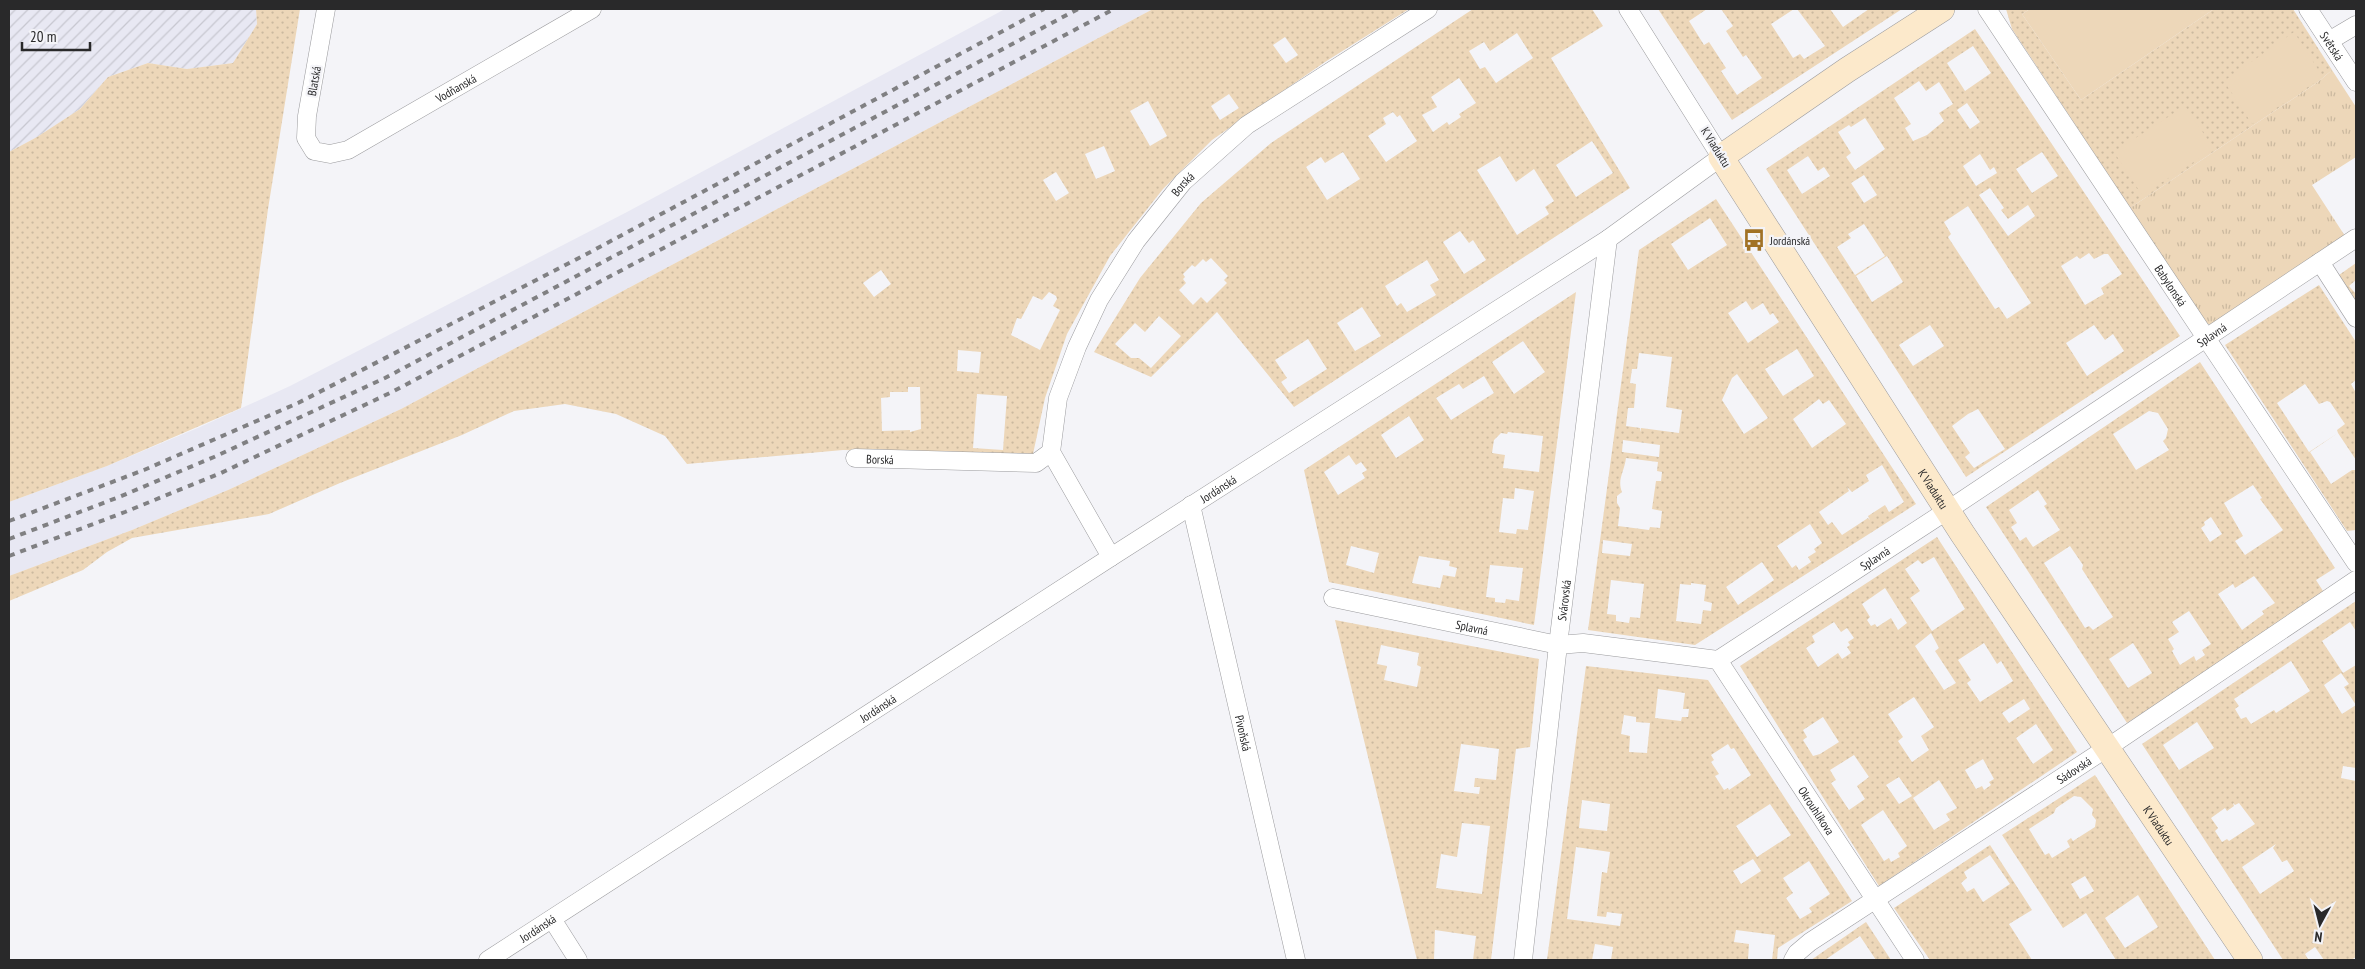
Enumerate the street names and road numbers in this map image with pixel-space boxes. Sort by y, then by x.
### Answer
street label: Světská [2317,28,2347,63]
street label: Blatská [304,65,324,97]
street label: Vodňanská [432,70,479,106]
street label: K Viaduktu [1698,124,1734,170]
street label: Borská [1167,168,1197,199]
street label: Babylonská [2152,262,2190,309]
street label: Splavná [2193,319,2229,350]
street label: Borská [866,451,894,467]
street label: K Viaduktu [1915,466,1952,511]
street label: Jordánská [1196,471,1239,506]
street label: Splavná [1857,543,1893,573]
street label: Svárovská [1554,579,1573,622]
street label: Splavná [1454,616,1490,638]
street label: Jordánská [856,691,899,726]
street label: Pivoňská [1232,713,1255,753]
street label: Sádovská [2053,753,2094,787]
street label: Okrouhlíkova [1796,783,1838,838]
street label: K Viaduktu [2140,802,2178,848]
street label: Jordánská [516,911,559,946]

